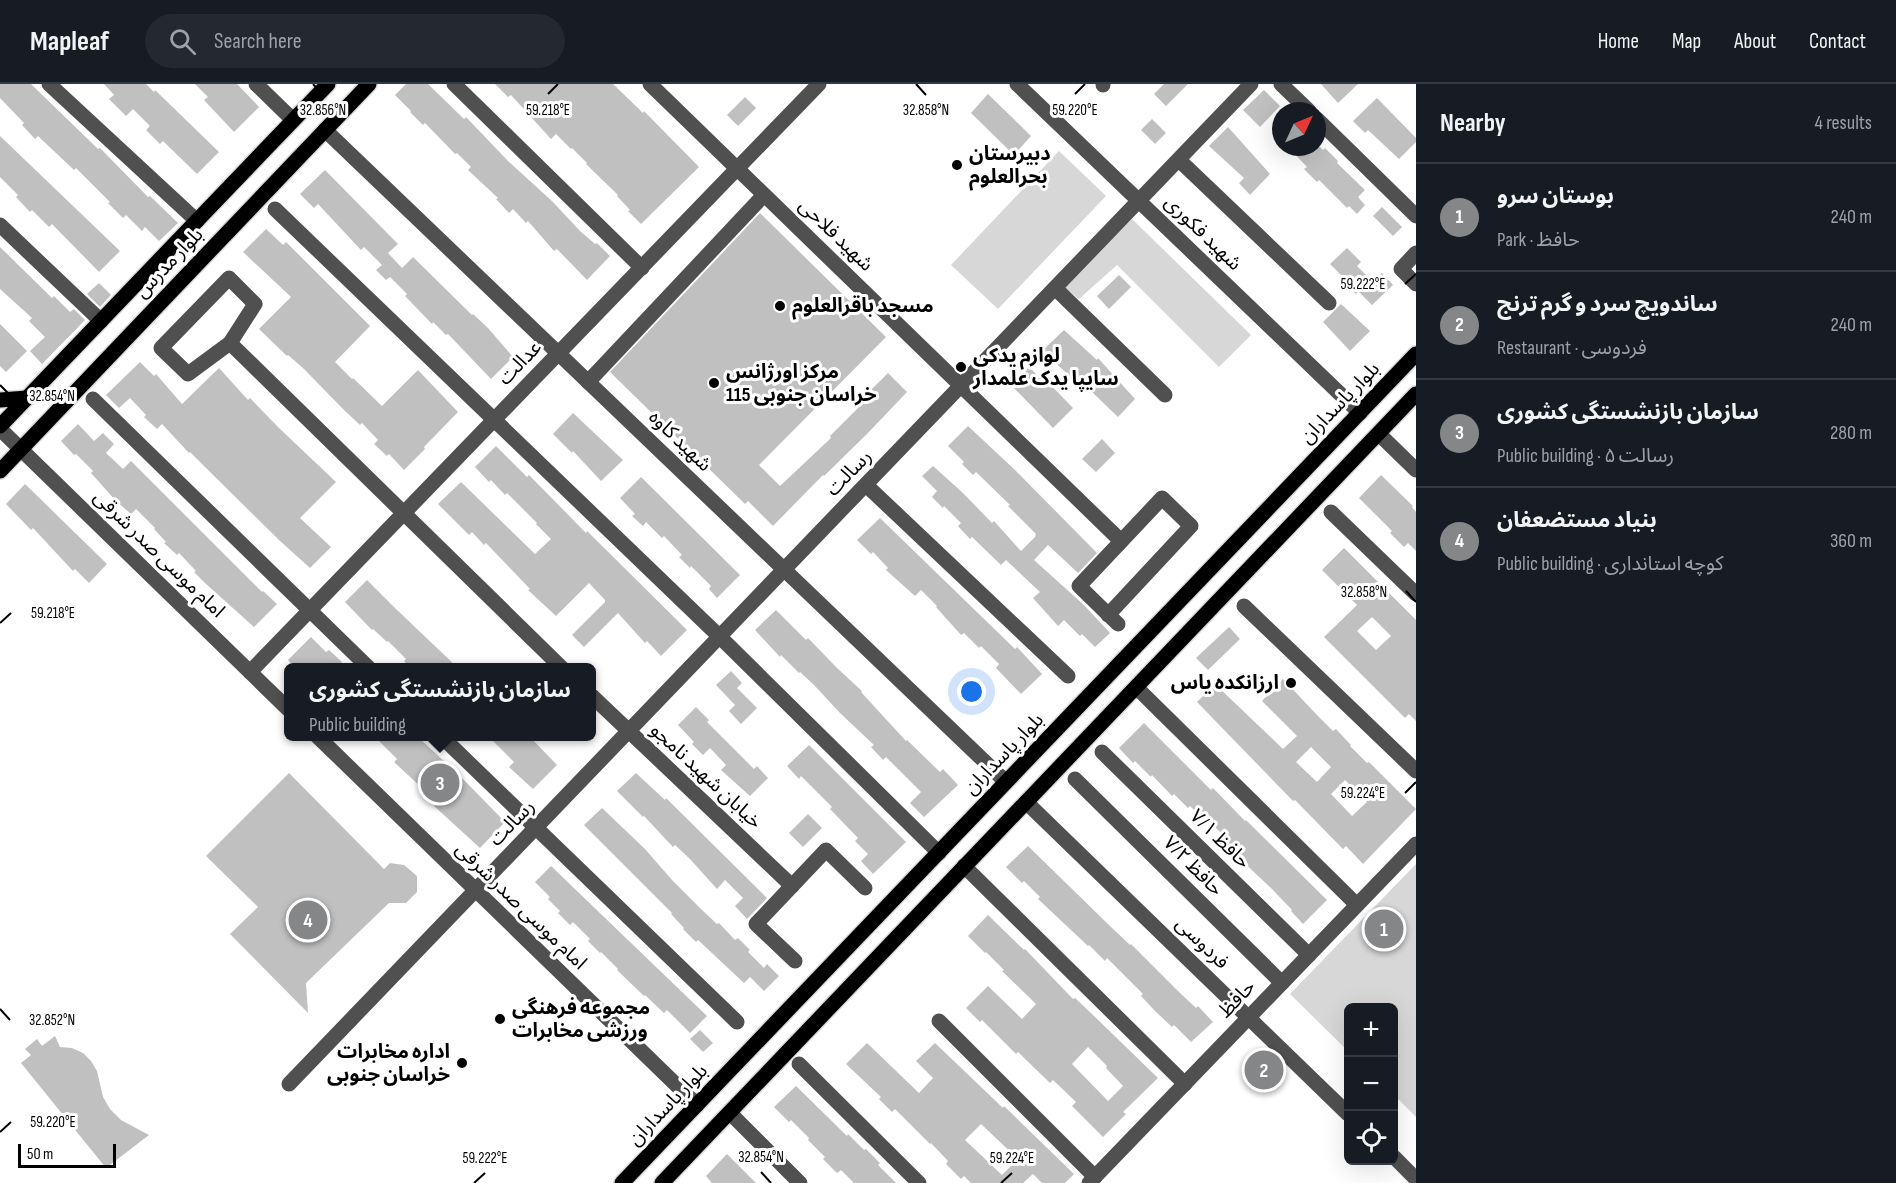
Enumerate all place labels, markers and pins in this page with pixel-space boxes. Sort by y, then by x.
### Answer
place label: دبیرستان بحرالعلوم [969,142,1051,191]
marker: دبیرستان بحرالعلوم [950,158,964,172]
place label: مسجد باقرالعلوم [792,294,934,320]
marker: مسجد باقرالعلوم [773,299,787,313]
place label: لوازم یدکی سایپا یدک علمدار [972,344,1119,392]
place label: مرکز اورژانس 115 خراسان جنوبی [726,360,877,407]
marker: لوازم یدکی سایپا یدک علمدار [954,360,968,374]
marker: مرکز اورژانس 115 خراسان جنوبی [707,376,721,390]
place label: ارزانکده یاس [1171,671,1279,695]
marker: ارزانکده یاس [1284,676,1298,690]
pin: 3 [420,760,460,806]
pin: 4 [288,898,328,942]
pin: 1 [1364,906,1404,952]
place label: مجموعه فرهنگی ورزشی مخابرات [512,996,650,1043]
marker: مجموعه فرهنگی ورزشی مخابرات [493,1012,507,1026]
place label: اداره مخابرات خراسان جنوبی [327,1040,450,1087]
pin: 2 [1244,1048,1284,1092]
marker: اداره مخابرات خراسان جنوبی [455,1056,469,1070]

